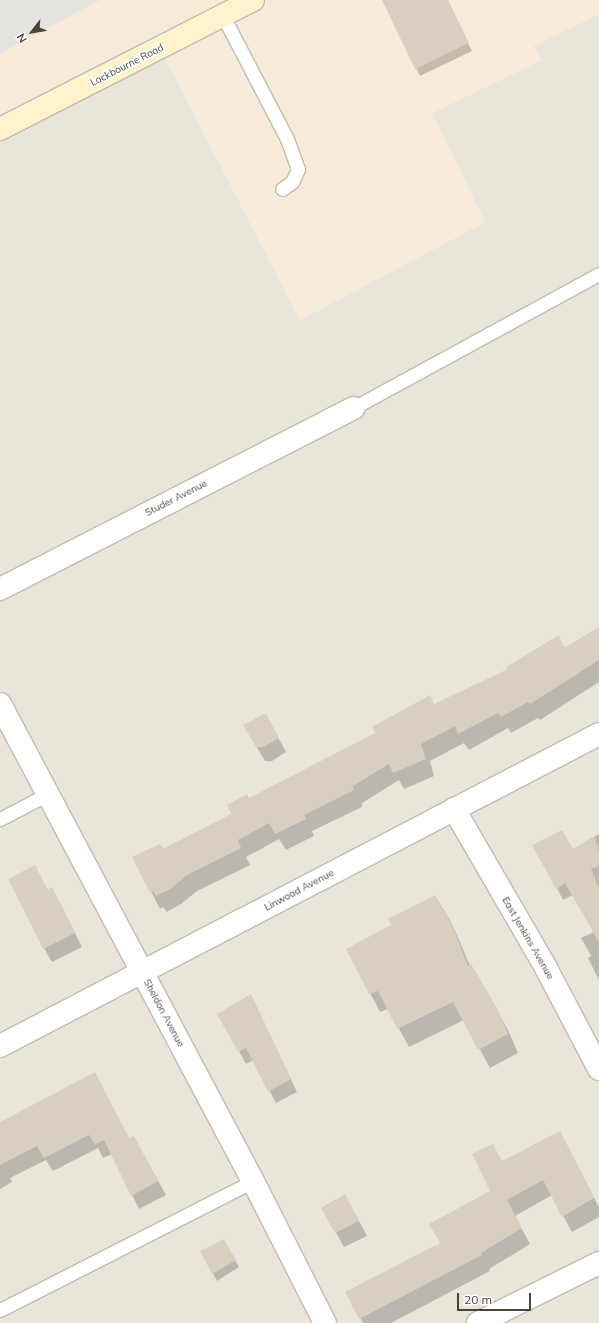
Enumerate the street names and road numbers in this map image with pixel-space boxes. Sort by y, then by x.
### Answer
street label: Lockbourne Road [88,41,166,89]
street label: Studer Avenue [143,477,209,519]
street label: Linwood Avenue [262,867,336,913]
street label: East Jenkins Avenue [500,895,556,981]
street label: Sheldon Avenue [141,977,187,1049]

